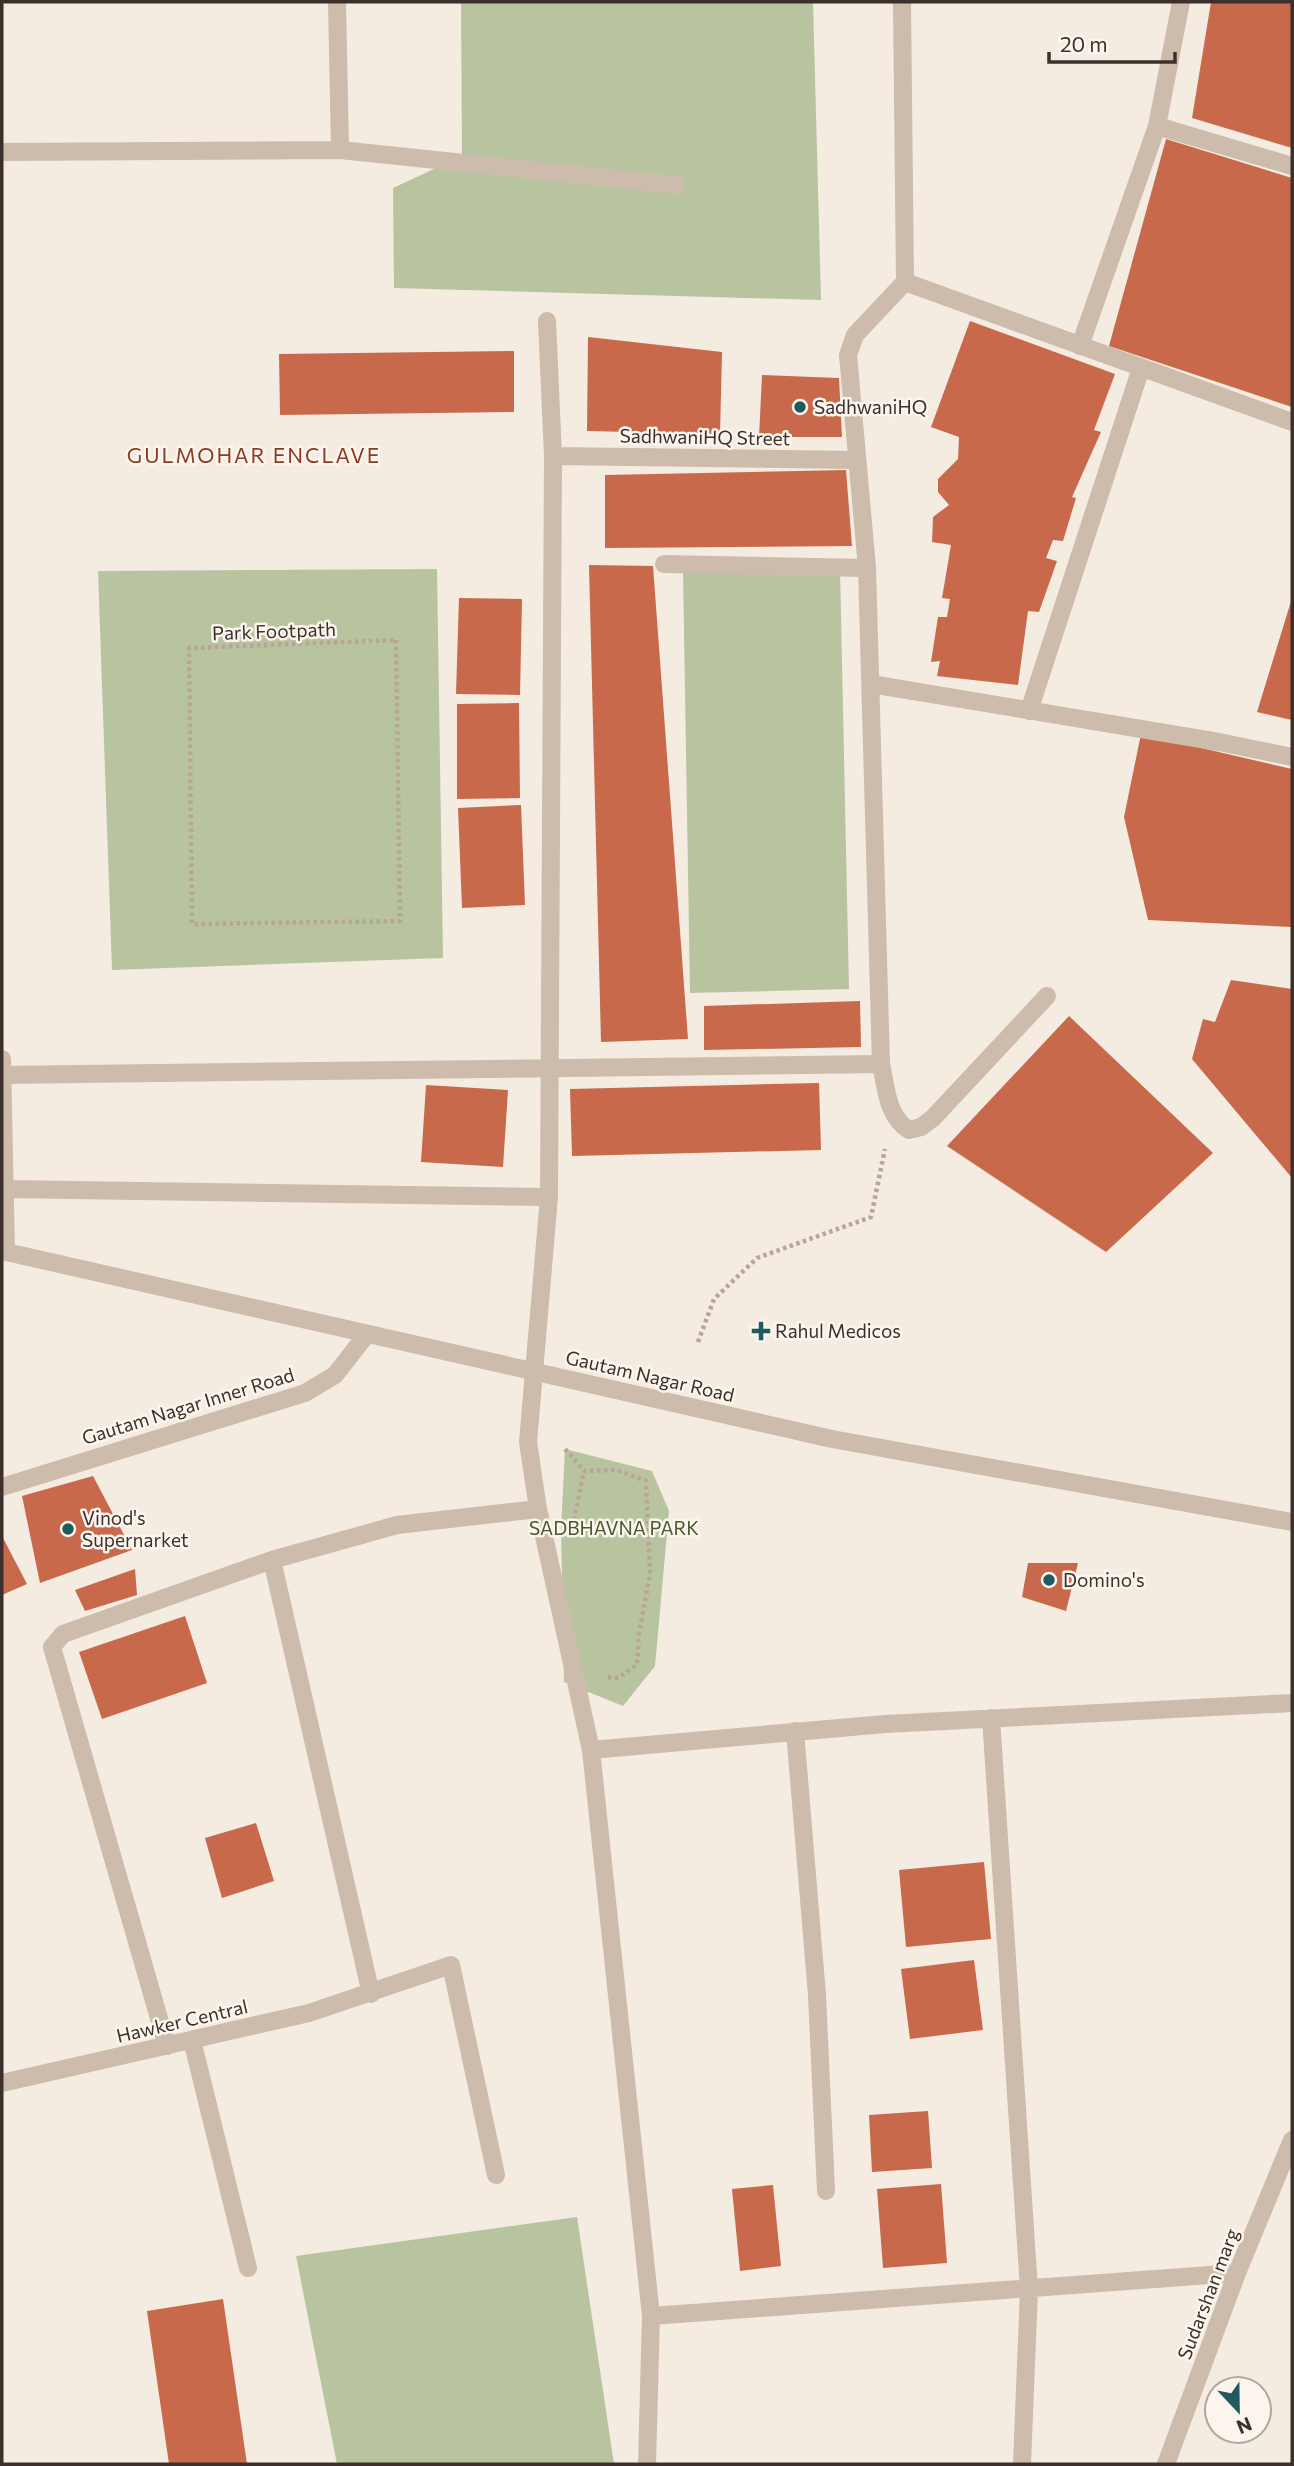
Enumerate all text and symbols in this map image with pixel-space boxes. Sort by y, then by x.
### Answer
scale bar [1049,21,1175,65]
text: 20 m [1060,31,1108,56]
place label: SadhwaniHQ [814,395,927,418]
marker: SadhwaniHQ [792,399,808,415]
street label: SadhwaniHQ Street [620,424,791,449]
district label: GULMOHAR ENCLAVE [127,442,381,467]
street label: Park Footpath [212,617,336,644]
place label: Rahul Medicos [775,1319,901,1342]
marker: Rahul Medicos [753,1323,769,1339]
street label: Gautam Nagar Road [564,1345,737,1406]
street label: Gautam Nagar Inner Road [79,1362,297,1449]
place label: Vinod's Supernarket [82,1506,189,1551]
park label: SADBHAVNA PARK [529,1516,699,1539]
marker: Vinod's Supernarket [60,1521,76,1537]
place label: Domino's [1063,1568,1145,1591]
marker: Domino's [1041,1572,1057,1588]
street label: Hawker Central [114,1994,250,2047]
street label: Sudarshan marg [1172,2225,1243,2363]
north arrow [1203,2375,1273,2445]
text: N [1234,2413,1255,2440]

